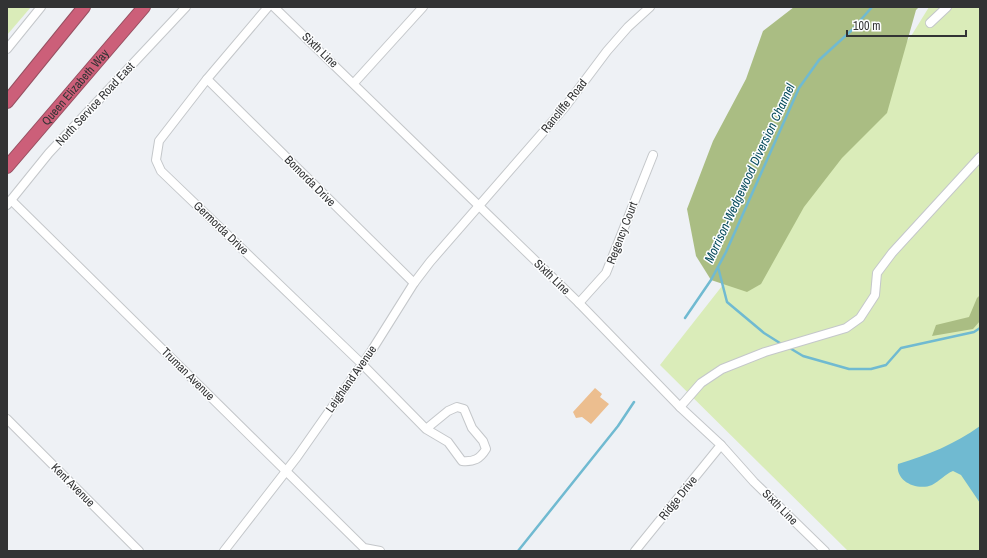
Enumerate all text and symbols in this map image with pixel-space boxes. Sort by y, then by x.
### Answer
scale bar [847,12,966,38]
text: 100 m [853,18,880,34]
street label: Sixth Line [298,29,342,71]
street label: Queen Elizabeth Way [38,46,112,129]
street label: North Service Road East [52,59,138,149]
street label: Rancliffe Road [537,76,591,136]
water label: Morrison-Wedgewood Diversion Channel [700,80,799,266]
street label: Bomorda Drive [281,152,339,210]
street label: Germorda Drive [190,198,252,258]
street label: Regency Court [603,199,641,267]
street label: Sixth Line [530,256,574,298]
street label: Leighland Avenue [322,342,380,416]
street label: Truman Avenue [158,344,218,404]
street label: Kent Avenue [48,460,98,510]
street label: Ridge Drive [655,473,701,523]
street label: Sixth Line [759,486,801,528]

